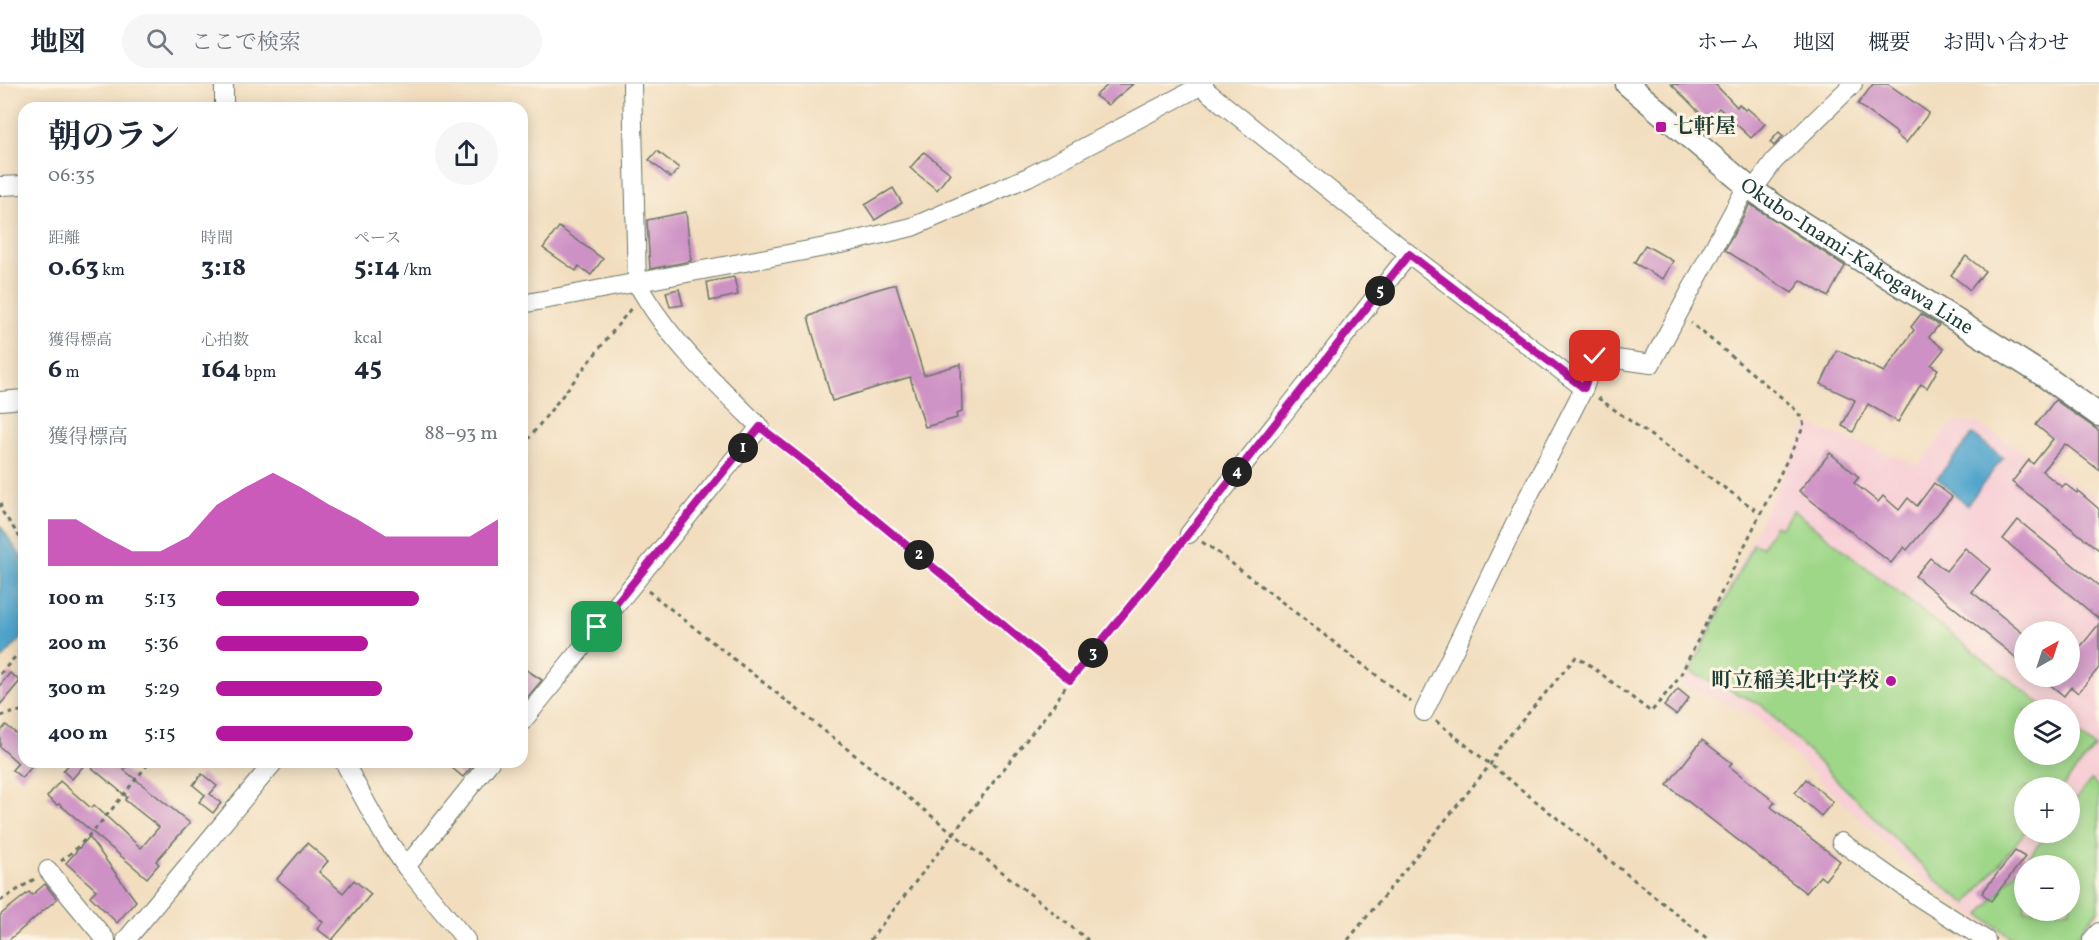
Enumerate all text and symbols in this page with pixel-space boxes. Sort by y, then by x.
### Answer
search box [122,14,542,68]
text: 地図 [30,24,86,63]
icon: search [143,25,176,58]
text: ここで検索 [191,28,301,59]
text: ホーム [1697,29,1760,58]
text: 地図 [1793,29,1835,58]
text: 概要 [1868,29,1910,58]
text: お問い合わせ [1943,29,2069,58]
place label: 七軒屋 [1673,113,1736,142]
text: 朝のラン [48,116,180,162]
marker: 七軒屋 [1654,120,1668,134]
button: share [435,122,498,185]
text: 06:35 [48,162,95,190]
street label: Okubo-Inami-Kakogawa Line [1734,171,1979,342]
text: 距離 [48,228,80,250]
text: 時間 [201,228,233,250]
text: ペース [354,228,401,250]
text: 0.63 [48,250,99,286]
text: 3:18 [201,250,246,286]
text: 5:14 [354,250,400,286]
text: km [99,260,125,282]
text: /km [400,260,432,282]
pin: 5 [1365,276,1395,306]
text: 5 [1376,280,1384,302]
text: kcal [354,328,382,350]
text: 獲得標高 [48,330,112,352]
text: 心拍数 [201,330,249,352]
pin [1569,330,1620,381]
icon: check [1578,339,1611,372]
text: 45 [354,350,382,386]
text: 6 [48,352,62,388]
text: 164 [201,352,241,388]
text: m [62,362,80,384]
text: bpm [241,362,276,384]
text: 88–93 m [424,420,498,448]
text: 獲得標高 [48,424,128,452]
pin: 1 [728,433,758,463]
text: 1 [740,437,746,459]
pin: 4 [1222,457,1252,487]
text: 4 [1232,461,1242,483]
pin: 2 [904,540,934,570]
text: 2 [915,544,923,566]
text: 100 m [48,585,104,613]
text: 5:13 [144,585,176,613]
pin [571,601,622,652]
icon: arrive [580,610,613,643]
north arrow [2014,621,2080,687]
map controls [2014,621,2080,921]
text: 200 m [48,630,106,658]
text: 5:36 [144,630,179,658]
pin: 3 [1078,638,1108,668]
text: 3 [1089,642,1097,664]
place label: 町立稲美北中学校 [1711,667,1879,696]
marker: 町立稲美北中学校 [1884,674,1898,688]
text: 300 m [48,675,106,703]
text: 5:29 [144,675,179,703]
button: layers [2014,699,2080,765]
text: 400 m [48,720,108,748]
text: 5:15 [144,720,176,748]
button: + [2014,777,2080,843]
button: − [2014,855,2080,921]

